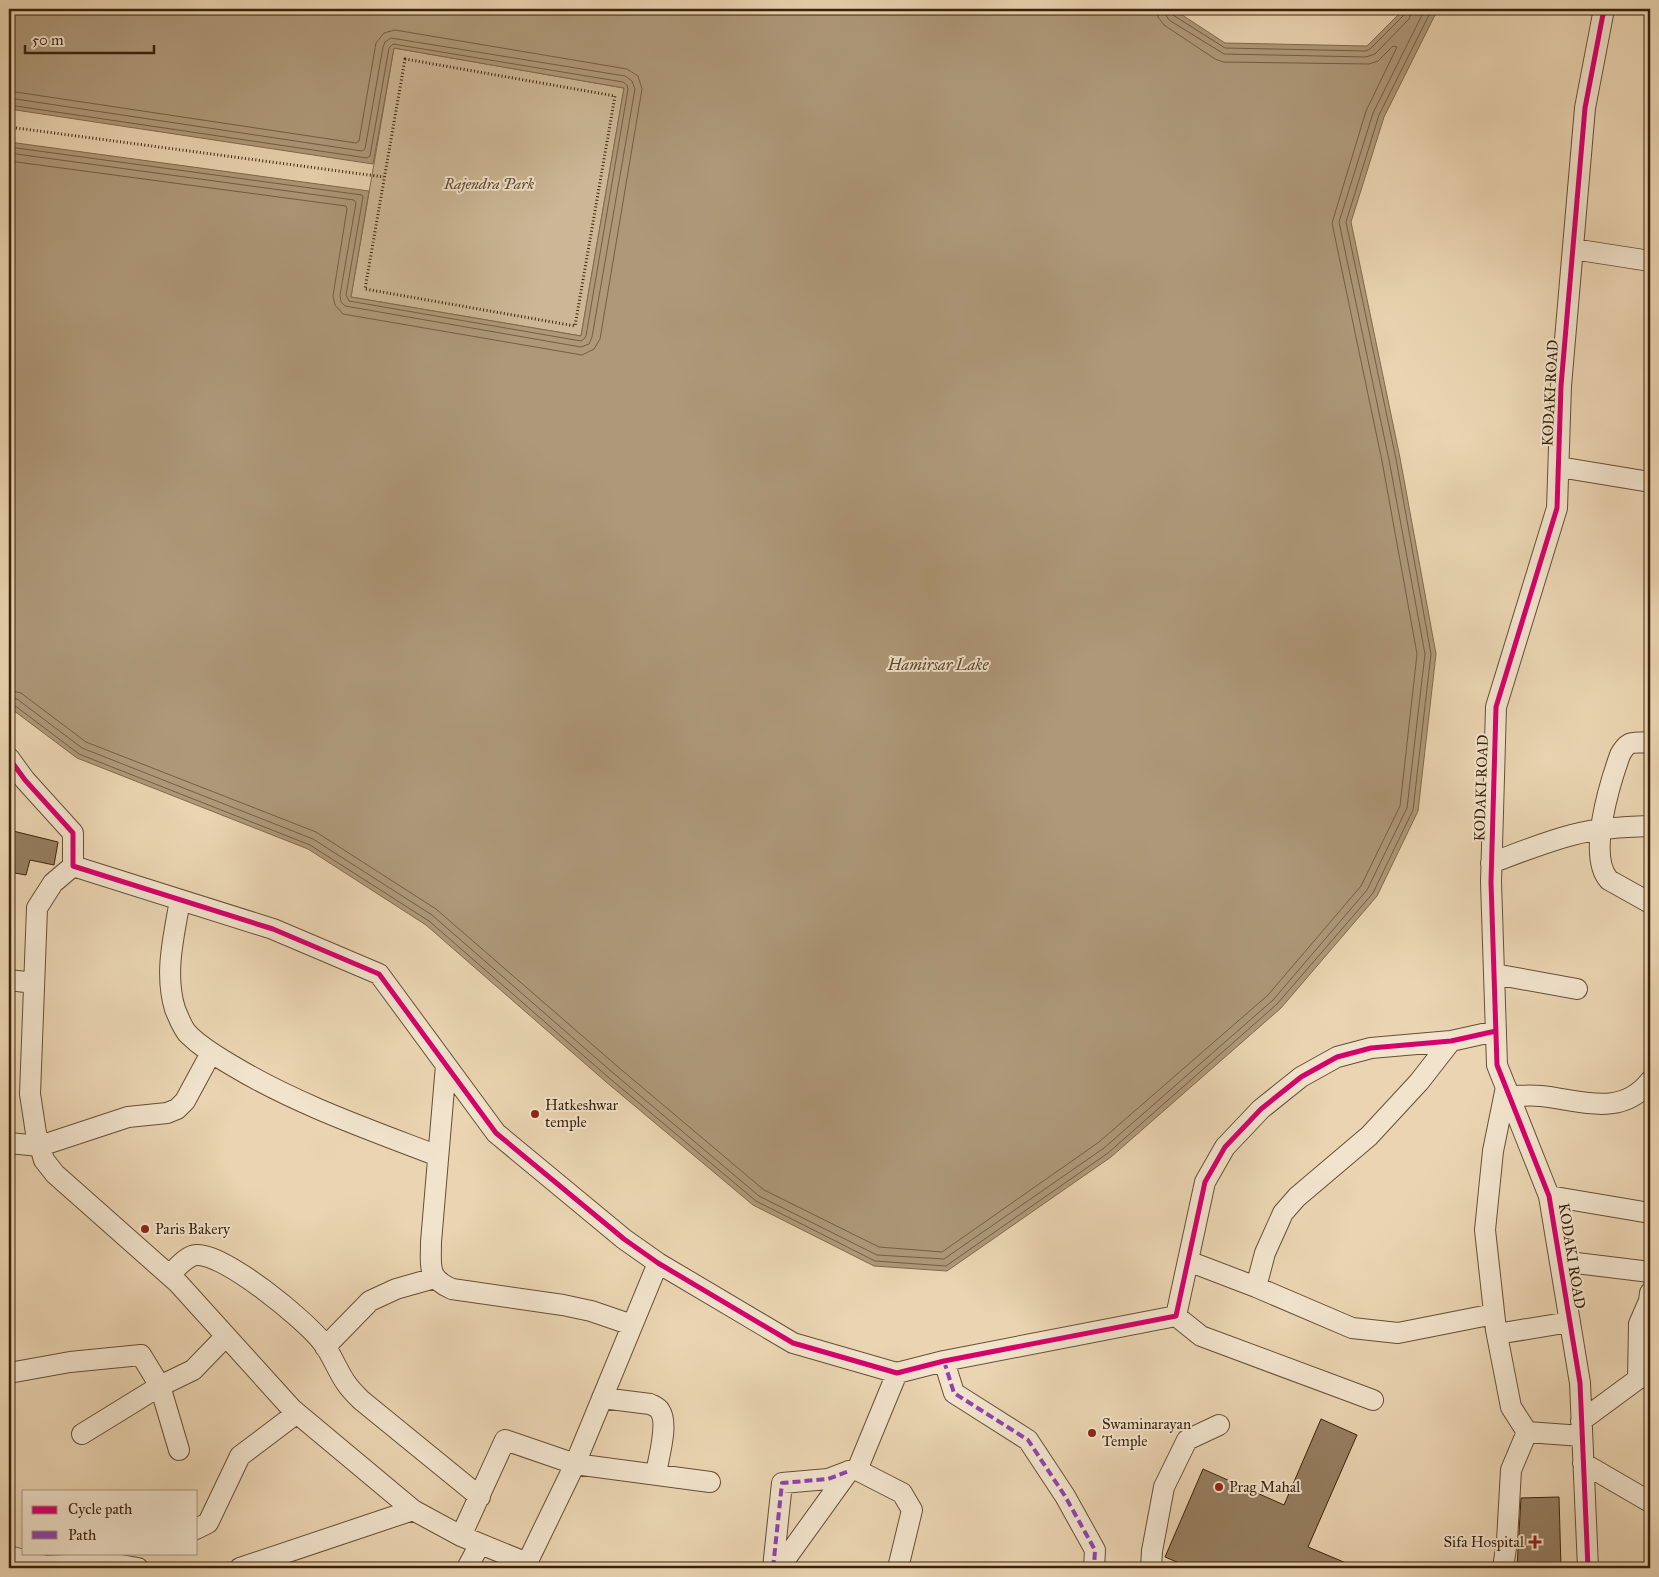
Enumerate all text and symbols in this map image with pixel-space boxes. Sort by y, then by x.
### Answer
scale bar [25,22,154,54]
text: 50 m [32,31,64,49]
park label: Rajendra Park [443,175,534,193]
street label: KODAKI ROAD [1538,339,1562,447]
water label: Hamirsar Lake [887,655,989,674]
street label: KODAKI ROAD [1470,734,1492,842]
place label: Hatkeshwar temple [545,1096,618,1131]
marker: Hatkeshwar temple [529,1108,541,1120]
street label: KODAKI ROAD [1555,1202,1589,1310]
place label: Paris Bakery [155,1220,231,1238]
marker: Paris Bakery [139,1223,151,1235]
place label: Swaminarayan Temple [1102,1415,1191,1450]
marker: Swaminarayan Temple [1086,1427,1098,1439]
place label: Prag Mahal [1229,1478,1301,1496]
marker: Prag Mahal [1213,1481,1225,1493]
legend [22,1490,198,1554]
text: Cycle path [68,1500,133,1518]
text: Path [68,1526,97,1544]
place label: Sifa Hospital [1443,1533,1525,1551]
marker: Sifa Hospital [1528,1535,1542,1549]

